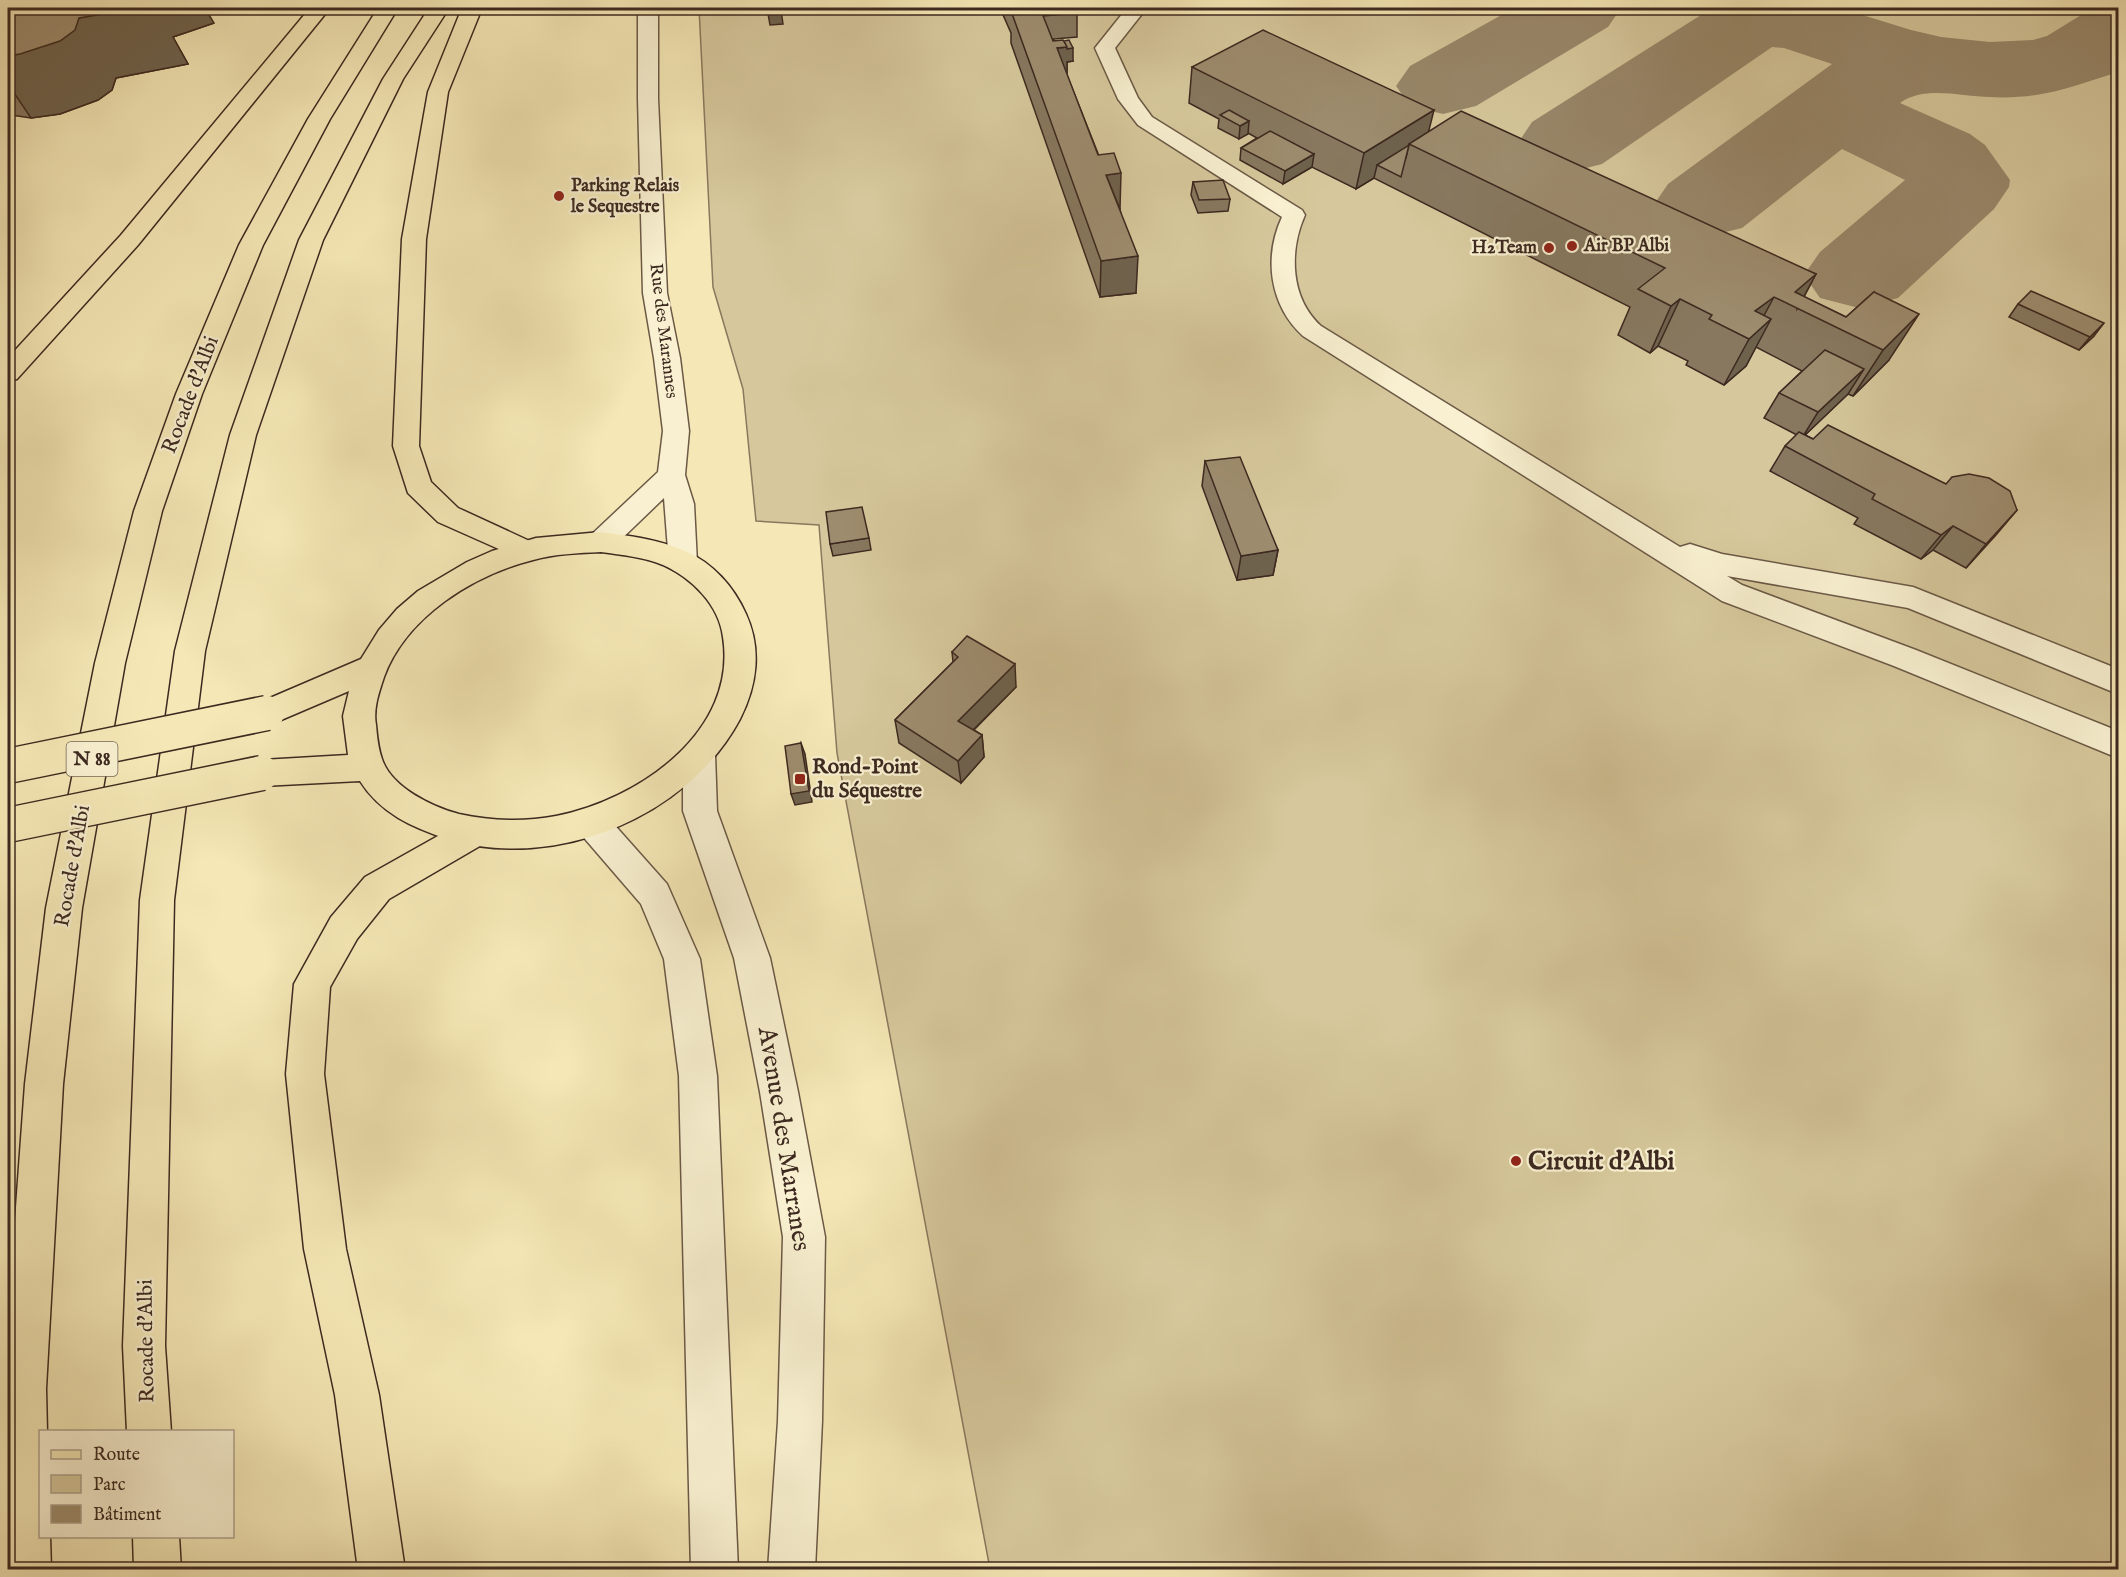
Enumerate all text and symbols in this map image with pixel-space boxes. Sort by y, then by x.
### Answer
place label: Parking Relais le Sequestre [570,175,680,219]
marker: Parking Relais le Sequestre [552,189,566,203]
place label: Air BP Albi [1583,235,1669,258]
place label: H2Team [1472,237,1537,260]
marker: Air BP Albi [1565,239,1579,253]
marker: H2Team [1542,241,1556,255]
street label: Rue des Marannes [643,262,683,400]
street label: Rocade d'Albi [156,332,226,458]
road number: N 88 [66,742,118,776]
place label: Rond-Point du Séquestre [812,754,922,805]
marker: Rond-Point du Séquestre [793,772,807,786]
street label: Rocade d'Albi [49,803,97,929]
street label: Avenue des Marranes [750,1023,818,1254]
place label: Circuit d'Albi [1528,1145,1675,1178]
marker: Circuit d'Albi [1509,1154,1523,1168]
street label: Rocade d'Albi [132,1279,162,1403]
legend [39,1430,234,1538]
text: Route [93,1444,140,1467]
text: Parc [93,1474,126,1497]
text: Bâtiment [93,1504,162,1527]

